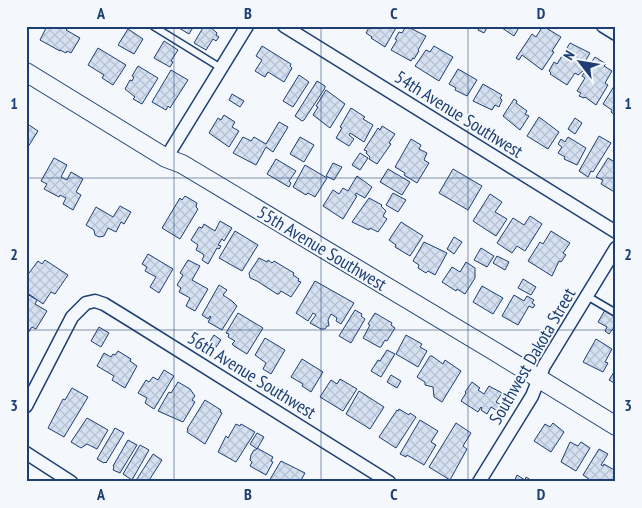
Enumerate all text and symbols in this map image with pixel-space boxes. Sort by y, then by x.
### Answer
text: A [96,3,106,23]
text: B [244,3,252,23]
text: C [390,3,398,23]
text: D [537,3,546,23]
north arrow [554,38,604,88]
text: N [559,47,579,63]
street label: 54th Avenue Southwest [391,65,527,163]
text: 1 [10,93,18,113]
text: 1 [624,93,632,113]
street label: 55th Avenue Southwest [253,200,391,296]
text: 2 [10,244,18,264]
text: 2 [624,244,632,264]
street label: Southwest Dakota Street [484,284,580,428]
street label: 56th Avenue Southwest [184,326,320,424]
text: 3 [10,395,18,415]
text: 3 [624,395,632,415]
text: A [96,484,106,504]
text: B [244,484,252,504]
text: C [390,484,398,504]
text: D [537,484,546,504]

